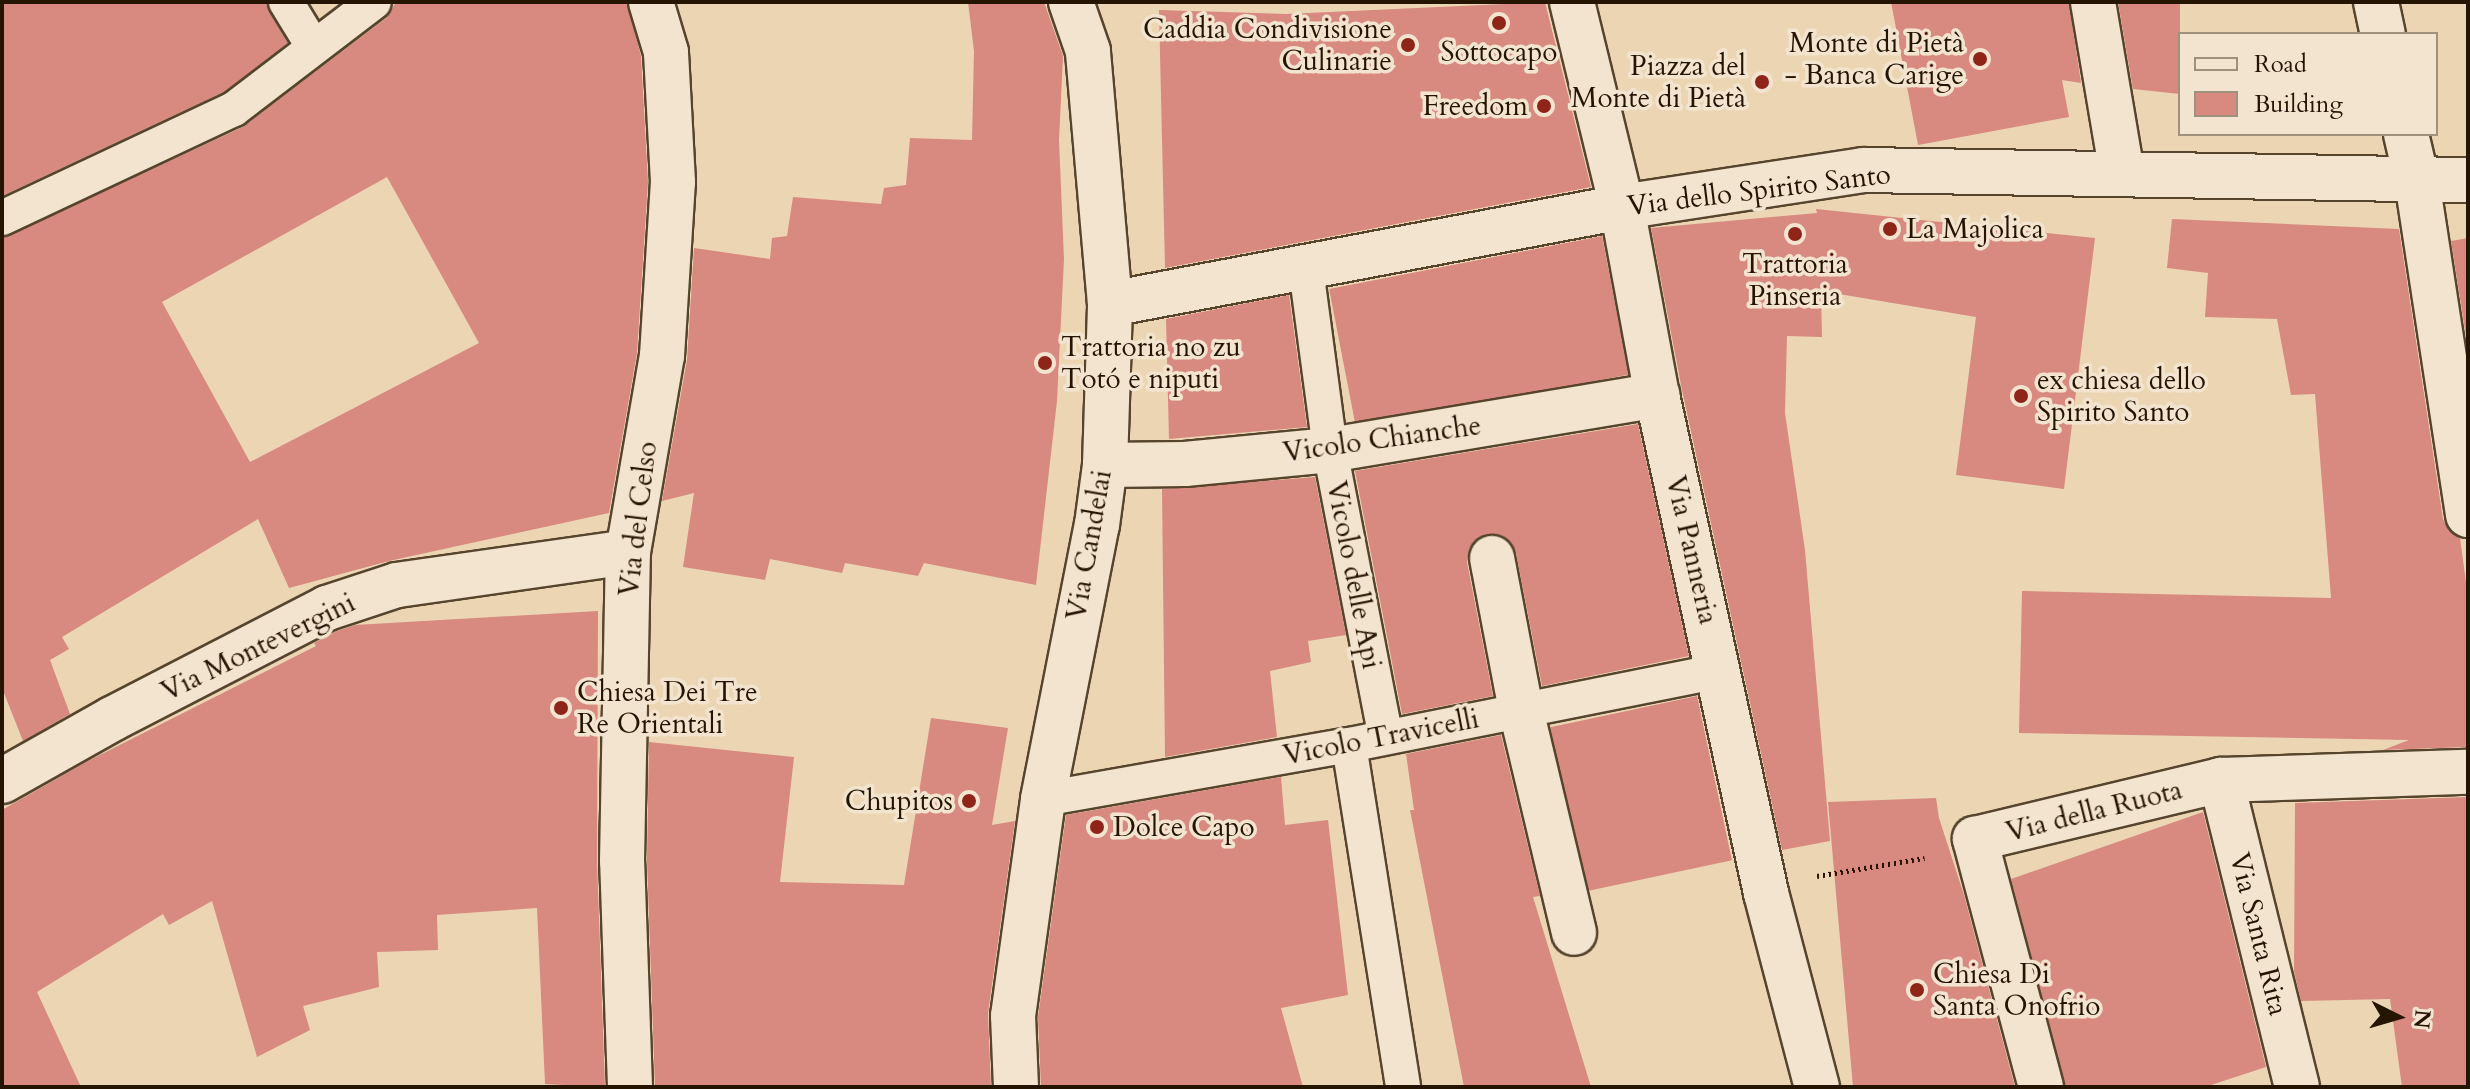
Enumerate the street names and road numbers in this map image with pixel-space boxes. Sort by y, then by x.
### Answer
street label: Via dello Spirito Santo [1625,157,1893,223]
street label: Vicolo Chianche [1281,408,1483,470]
street label: Via del Celso [612,439,664,599]
street label: Via Candelai [1059,467,1119,623]
street label: Via Panneria [1659,472,1725,628]
street label: Vicolo delle Api [1319,478,1389,672]
street label: Via Montevergini [156,586,360,708]
street label: Vicolo Travicelli [1280,702,1482,772]
street label: Via della Ruota [2002,773,2186,849]
street label: Via Santa Rita [2223,849,2295,1019]

